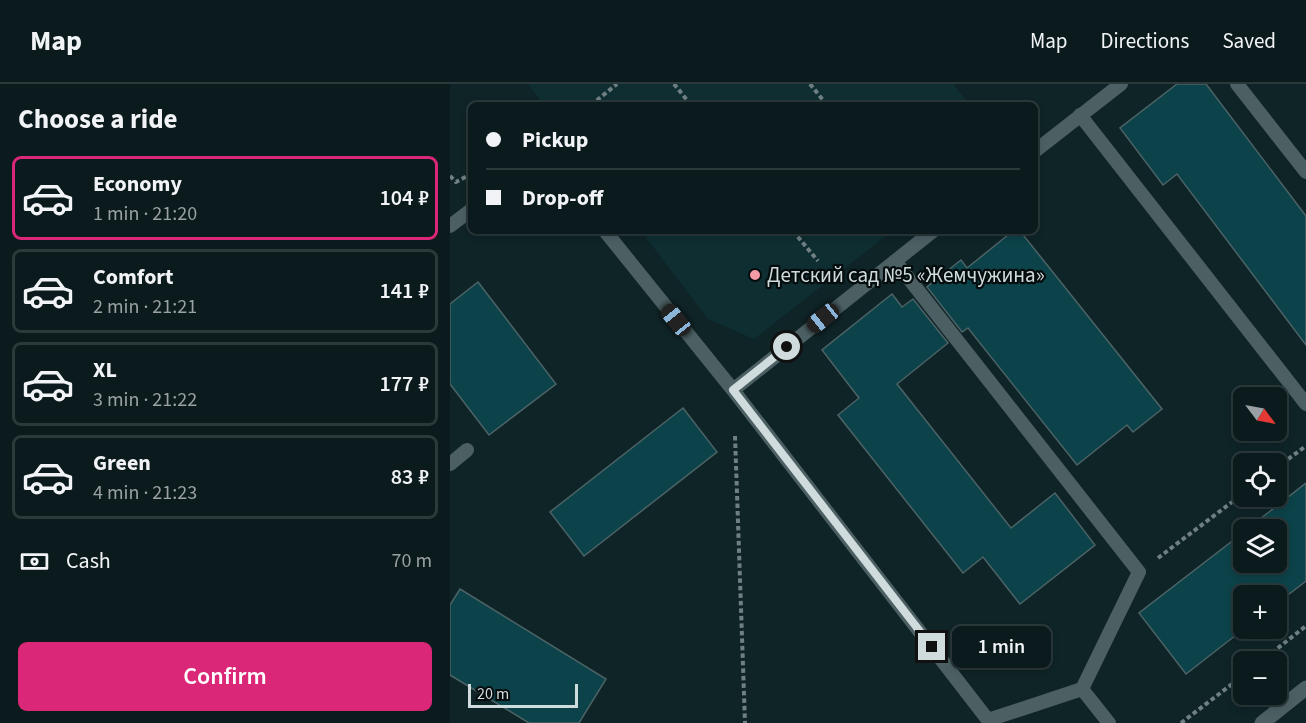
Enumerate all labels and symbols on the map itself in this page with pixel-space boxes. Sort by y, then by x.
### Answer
place label: Детский сад №5 «Жемчужина» [767,260,1045,290]
marker: Детский сад №5 «Жемчужина» [748,268,762,282]
car [658,300,694,340]
car [803,300,843,336]
route start [773,333,800,360]
north arrow [1233,387,1287,441]
callout: 1 min [953,626,1052,668]
route end [918,633,945,660]
scale bar [468,681,578,708]

